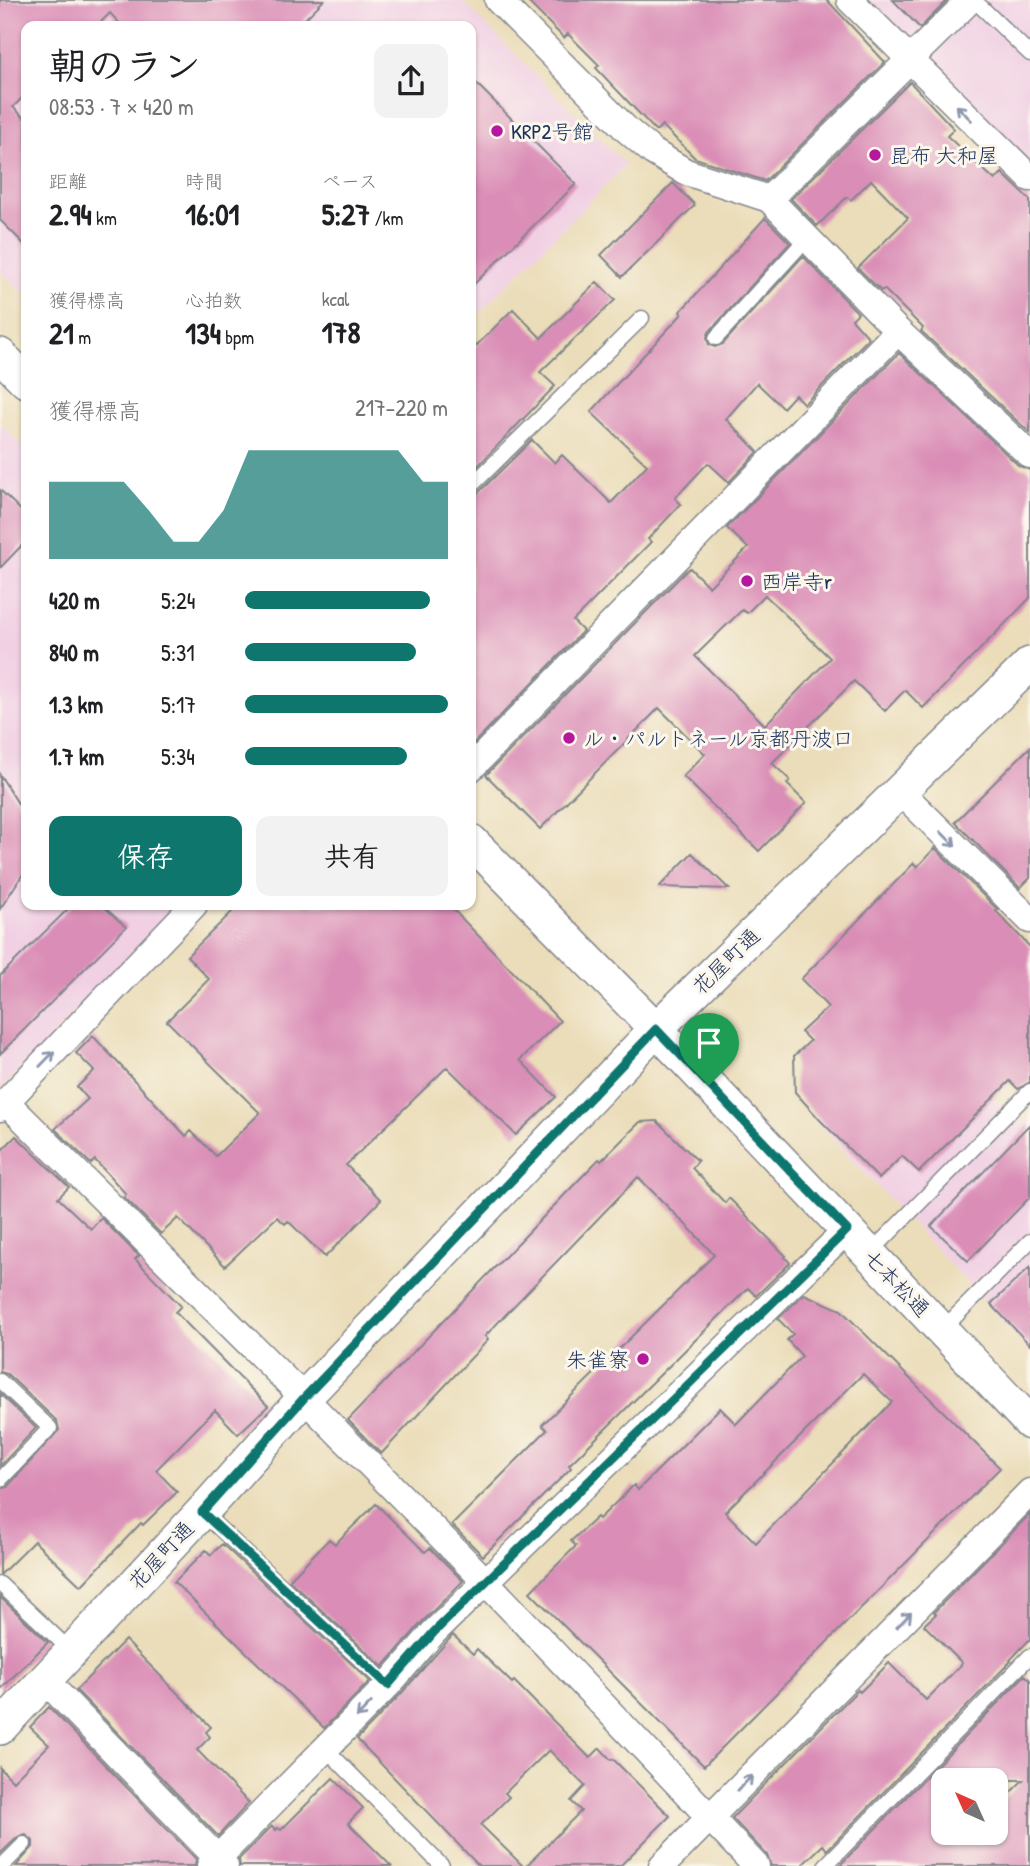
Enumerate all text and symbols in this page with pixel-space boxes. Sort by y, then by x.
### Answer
text: 朝のラン [49,39,201,91]
button: share [374,44,448,118]
text: 08:53 · 7 × 420 m [49,91,194,122]
one-way arrow [956,104,973,121]
place label: KRP2号館 [511,117,593,146]
marker: KRP2号館 [489,123,505,139]
place label: 昆布 大和屋 [889,141,999,170]
marker: 昆布 大和屋 [867,147,883,163]
text: 距離 [49,168,87,194]
text: 時間 [185,168,223,194]
text: ペース [322,168,378,194]
text: 2.94 [49,194,92,234]
text: 16:01 [185,194,239,234]
text: 5:27 [322,194,370,234]
text: km [92,205,117,231]
text: /km [370,205,403,231]
text: kcal [322,286,349,312]
text: 獲得標高 [49,287,125,313]
text: 心拍数 [185,287,242,313]
text: 178 [322,312,360,352]
text: 21 [49,313,74,353]
text: 134 [185,313,221,353]
text: m [74,324,91,350]
text: bpm [221,324,254,350]
text: 217–220 m [355,392,448,423]
text: 獲得標高 [49,395,141,426]
place label: 西岸寺r [761,567,832,596]
marker: 西岸寺r [739,573,755,589]
text: 420 m [49,585,100,616]
text: 5:24 [161,585,195,616]
text: 840 m [49,637,99,668]
text: 5:31 [161,637,195,668]
text: 1.3 km [49,689,103,720]
text: 5:17 [161,689,196,720]
place label: ル・パルトネール京都丹波口 [583,724,853,753]
marker: ル・パルトネール京都丹波口 [561,730,577,746]
text: 1.7 km [49,741,104,772]
text: 5:34 [161,741,195,772]
button: 保存 [49,816,242,896]
button: 共有 [256,816,448,896]
one-way arrow [940,830,957,847]
street label: 花屋町通 [686,921,766,1001]
pin [679,1013,739,1085]
icon: arrive [690,1024,728,1062]
one-way arrow [38,1050,55,1068]
street label: 七本松通 [857,1243,937,1323]
place label: 朱雀寮 [566,1345,629,1374]
marker: 朱雀寮 [635,1351,651,1367]
street label: 花屋町通 [122,1514,200,1596]
one-way arrow [896,1612,913,1629]
one-way arrow [356,1701,373,1718]
north arrow [931,1768,1008,1844]
map controls [931,1768,1008,1845]
one-way arrow [736,1775,753,1792]

